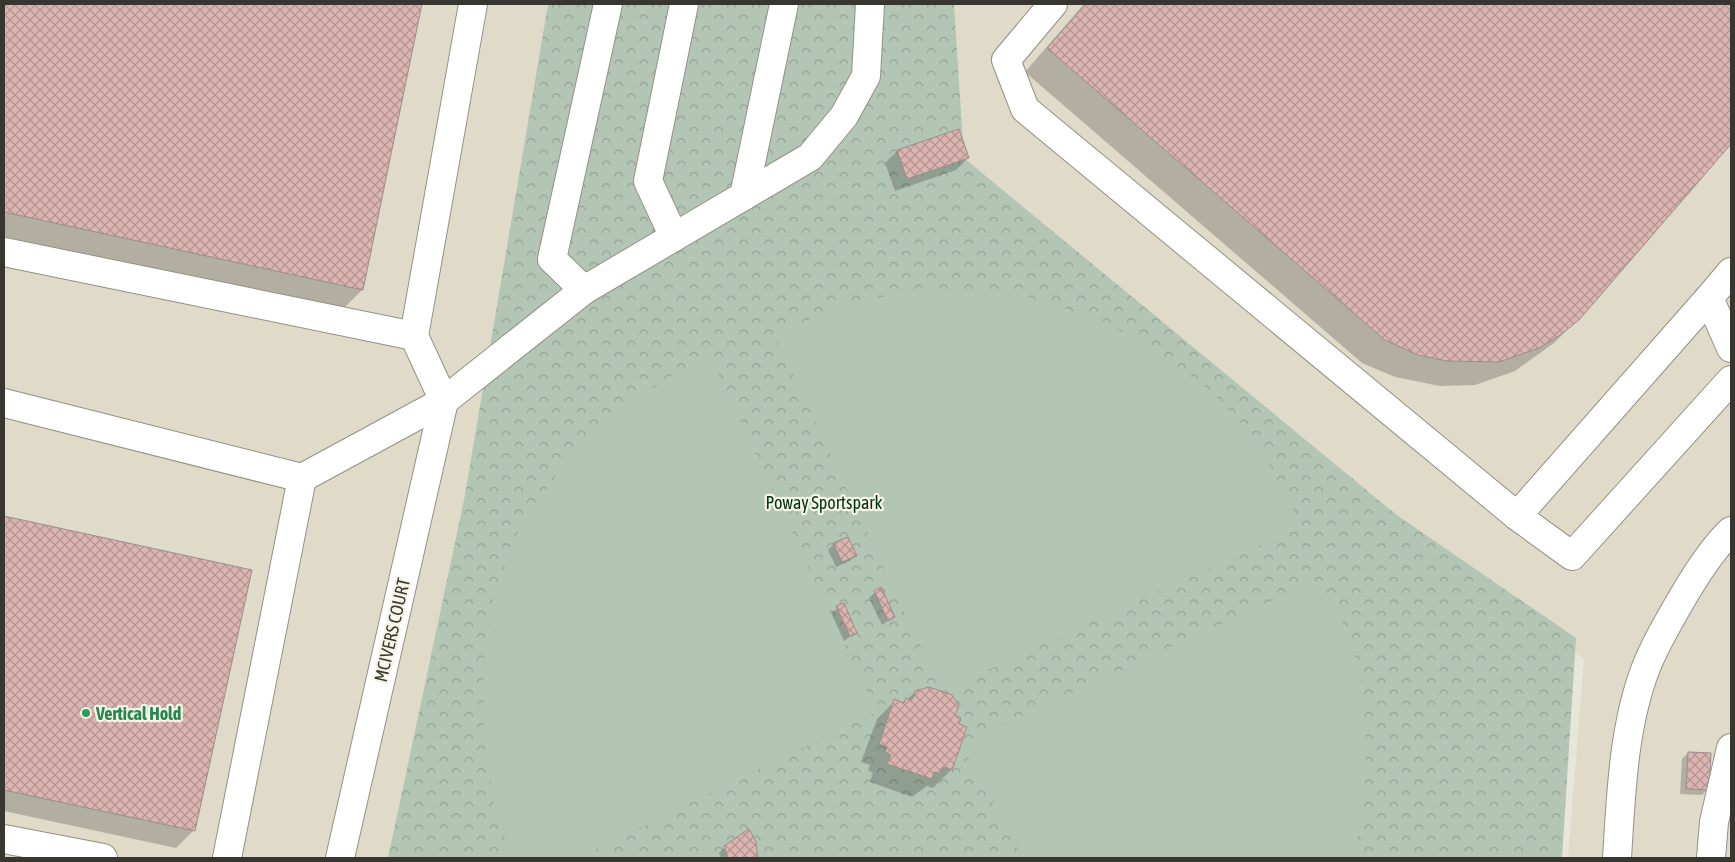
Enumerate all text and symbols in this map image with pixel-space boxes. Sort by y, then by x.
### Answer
park label: Poway Sportspark [765,492,883,513]
street label: MCIVERS COURT [370,576,414,684]
place label: Vertical Hold [95,703,181,724]
marker: Vertical Hold [80,707,92,719]

